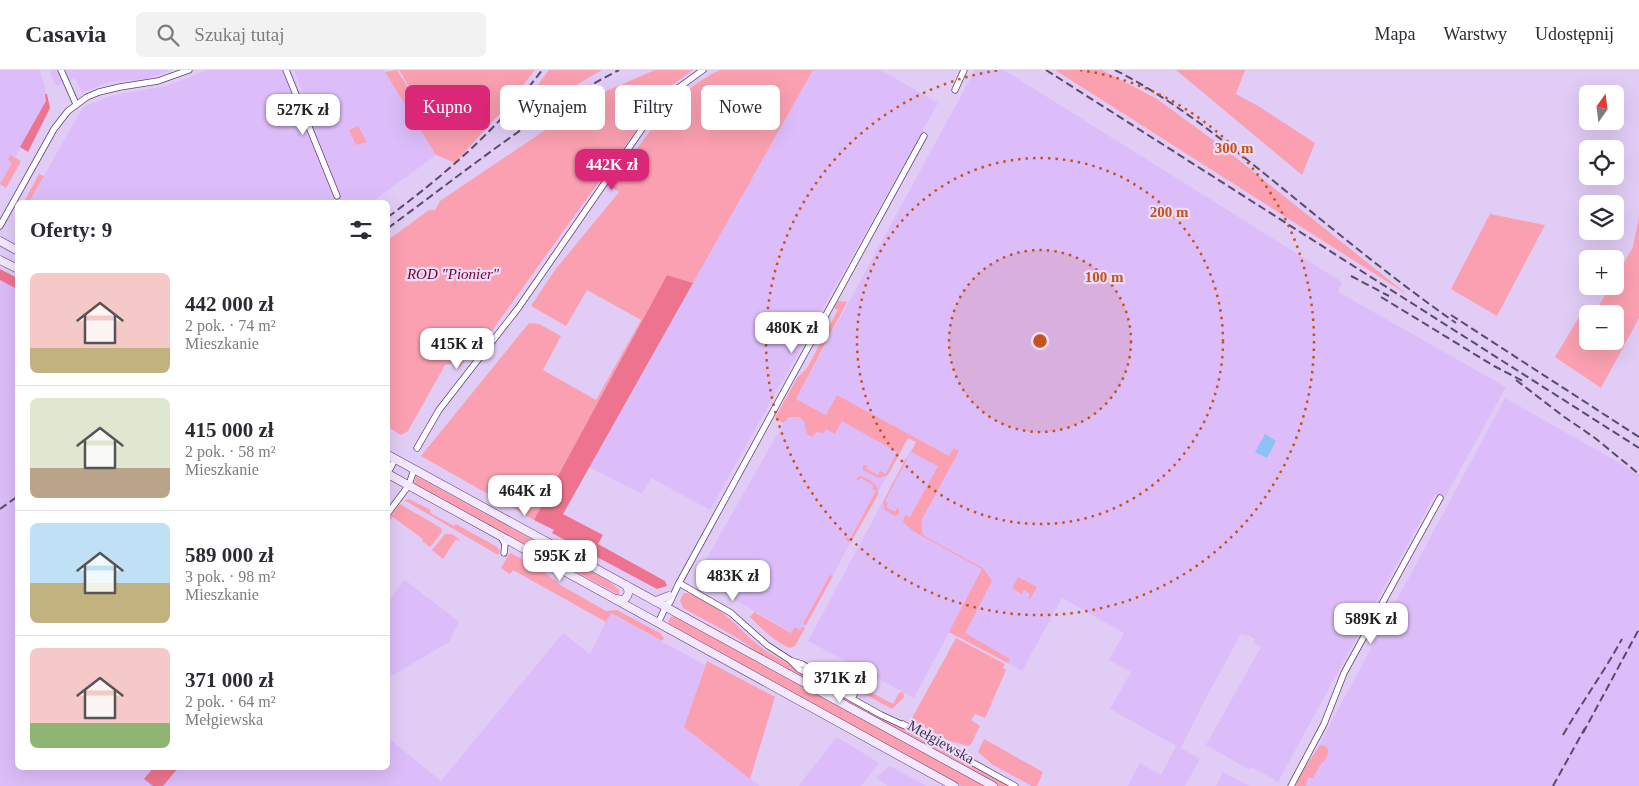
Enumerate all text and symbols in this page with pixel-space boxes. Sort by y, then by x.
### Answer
search box [136,12,486,57]
text: Casavia [25,21,106,47]
icon: search [154,21,182,49]
text: Szukaj tutaj [194,24,285,45]
text: Mapa [1374,24,1415,44]
text: Warstwy [1443,24,1507,44]
text: Udostępnij [1535,24,1614,44]
chip: Kupno [405,85,490,130]
chip: Wynajem [500,85,605,130]
chip: Filtry [615,85,691,130]
chip: Nowe [701,85,780,130]
north arrow [1579,85,1624,130]
map controls [1579,85,1624,350]
pin: 527K zł [257,93,349,136]
text: 527K zł [277,101,329,118]
text: 300 m [1215,140,1254,156]
button: locate [1579,140,1624,185]
pin: 442K zł [566,148,658,191]
text: 442K zł [586,156,638,173]
button: layers [1579,195,1624,240]
text: 200 m [1150,204,1189,220]
icon: filters [347,216,375,244]
text: Oferty: 9 [30,218,112,242]
button: + [1579,250,1624,295]
park label: ROD "Pionier" [406,266,500,282]
text: 100 m [1085,269,1124,285]
text: 442 000 zł [185,292,274,316]
icon: home [70,293,130,353]
button: − [1579,305,1624,350]
pin: 480K zł [746,312,838,354]
text: 2 pok. · 74 m² [185,317,276,334]
text: 480K zł [766,319,818,336]
pin: 415K zł [411,328,503,370]
centre of rings [1031,332,1049,350]
text: Mieszkanie [185,335,259,352]
text: 415K zł [431,335,483,352]
icon: home [70,418,130,478]
text: 415 000 zł [185,418,274,442]
text: 2 pok. · 58 m² [185,443,276,460]
text: Mieszkanie [185,461,259,478]
pin: 464K zł [479,474,571,517]
text: 464K zł [499,482,551,499]
pin: 595K zł [514,540,606,582]
icon: home [70,543,130,603]
text: 589 000 zł [185,543,274,567]
text: 595K zł [534,547,586,564]
pin: 483K zł [687,560,779,602]
text: 483K zł [707,567,759,584]
text: 3 pok. · 98 m² [185,568,276,585]
text: Mieszkanie [185,586,259,603]
pin: 589K zł [1325,602,1417,645]
text: 589K zł [1345,610,1397,627]
pin: 371K zł [794,662,886,704]
icon: home [70,668,130,728]
text: 371 000 zł [185,668,274,692]
text: 371K zł [814,669,866,686]
text: 2 pok. · 64 m² [185,693,276,710]
text: Mełgiewska [185,711,263,728]
street label: Mełgiewska [905,717,977,767]

